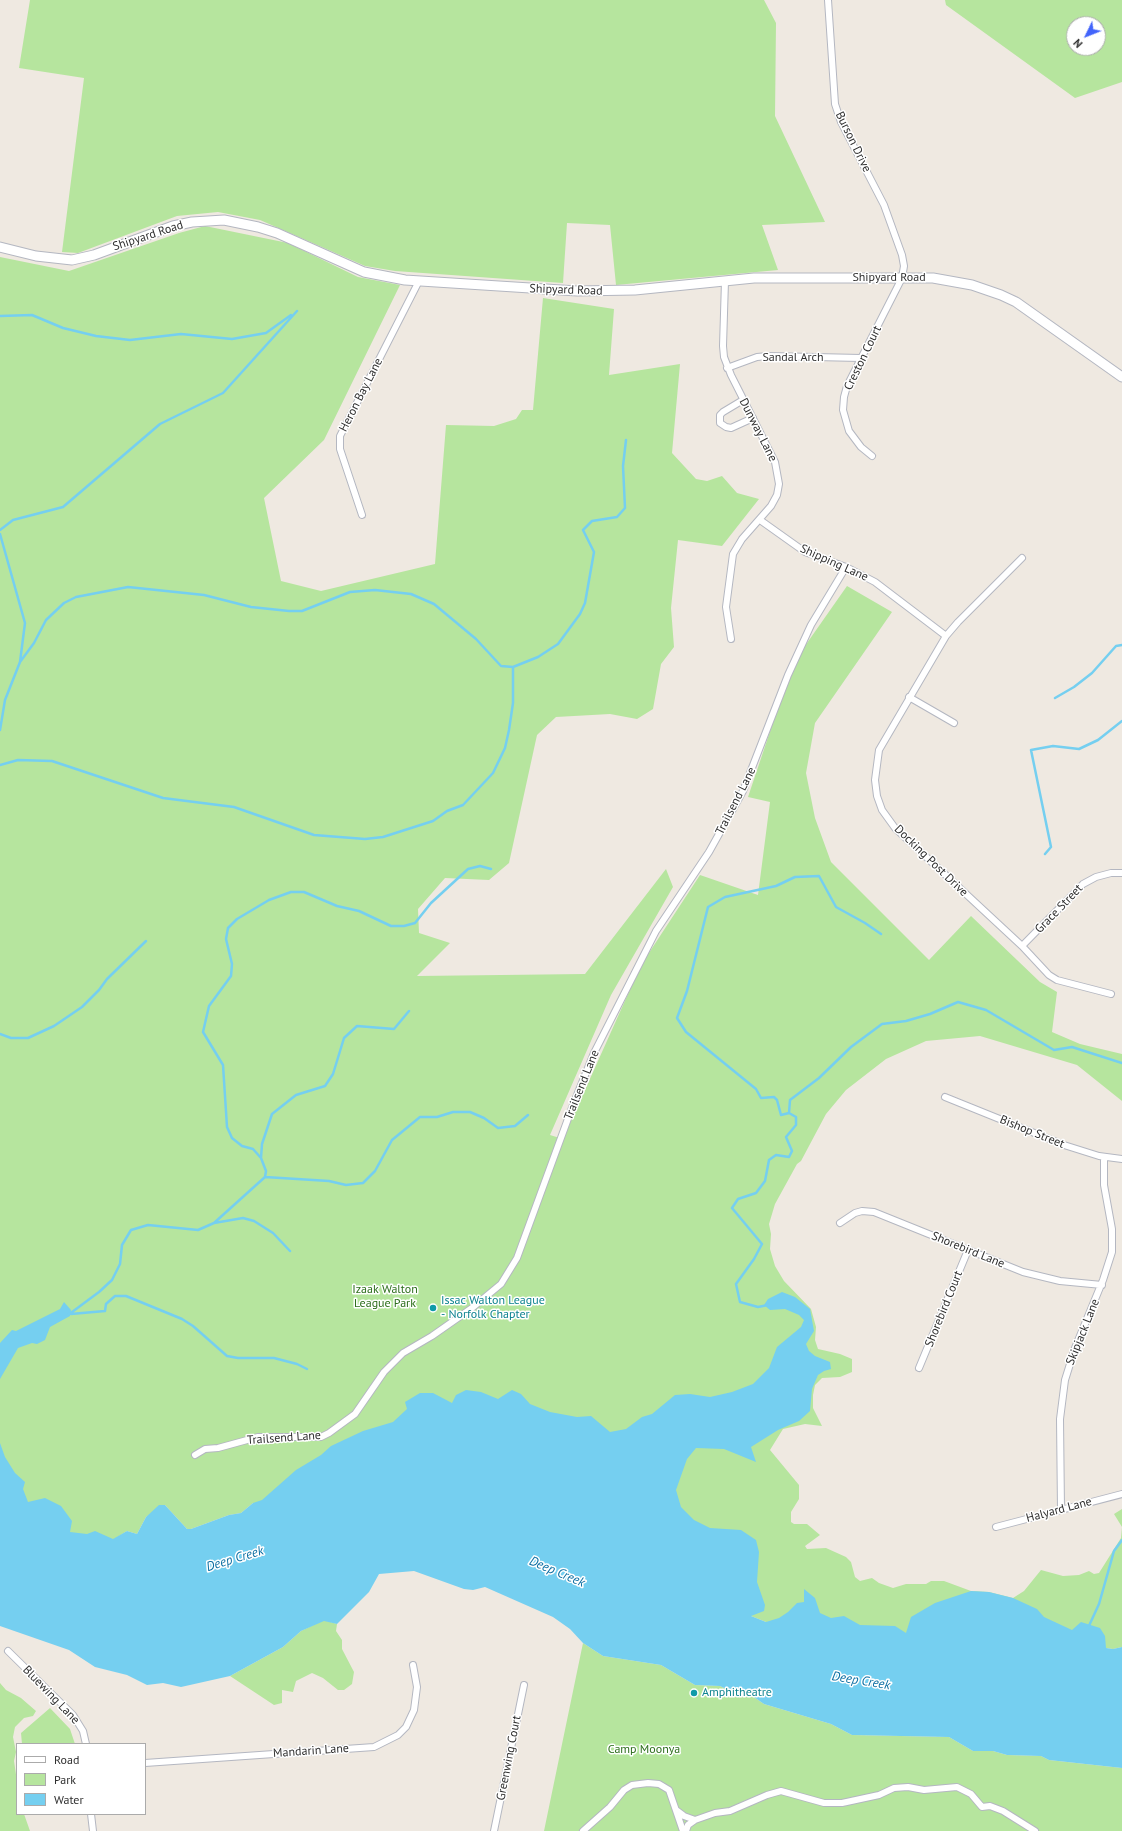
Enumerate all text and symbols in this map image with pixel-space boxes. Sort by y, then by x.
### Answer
north arrow [1066,16,1106,56]
text: N [1070,36,1086,51]
street label: Burson Drive [832,109,874,175]
street label: Shipyard Road [111,218,185,254]
street label: Shipyard Road [852,271,926,285]
street label: Shipyard Road [529,282,603,298]
street label: Creston Court [841,323,885,393]
street label: Sandal Arch [762,351,824,365]
street label: Heron Bay Lane [336,356,386,434]
street label: Dunway Lane [736,396,780,464]
street label: Shipping Lane [798,542,870,584]
street label: Trailsend Lane [713,765,759,837]
street label: Docking Post Drive [891,822,971,900]
street label: Grace Street [1032,882,1086,936]
street label: Trailsend Lane [561,1048,603,1122]
street label: Bishop Street [997,1112,1067,1152]
street label: Shorebird Lane [929,1229,1007,1271]
street label: Shorebird Court [922,1269,966,1349]
park label: Izaak Walton League Park [352,1283,418,1311]
place label: Issac Walton League - Norfolk Chapter [441,1294,545,1322]
street label: Skipjack Lane [1063,1297,1103,1367]
marker: Issac Walton League - Norfolk Chapter [428,1303,438,1313]
street label: Trailsend Lane [247,1428,321,1448]
street label: Halyard Lane [1025,1494,1093,1526]
water label: Deep Creek [204,1543,266,1575]
water label: Deep Creek [527,1553,587,1591]
street label: Bluewing Lane [20,1663,82,1727]
water label: Deep Creek [831,1669,891,1693]
place label: Amphitheatre [702,1686,772,1700]
marker: Amphitheatre [689,1688,699,1698]
street label: Greenwing Court [494,1714,524,1802]
street label: Mandarin Lane [273,1741,349,1761]
legend [16,1743,146,1815]
park label: Camp Moonya [608,1743,680,1757]
text: Road [54,1752,79,1767]
text: Park [54,1772,76,1787]
text: Water [54,1792,84,1807]

